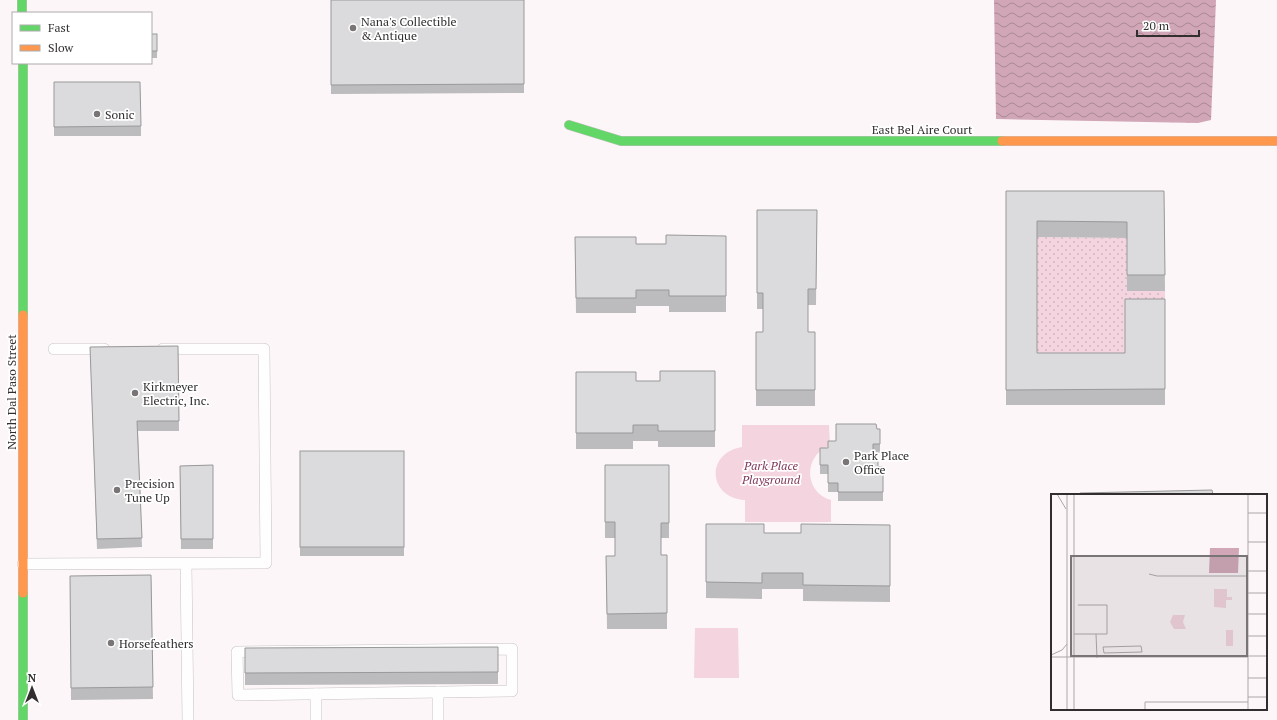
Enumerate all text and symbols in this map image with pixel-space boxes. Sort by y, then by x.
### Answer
legend [12,12,152,64]
scale bar [1137,12,1199,38]
place label: Nana's Collectible & Antique [361,14,457,43]
text: 20 m [1143,18,1170,33]
text: Fast [48,20,71,35]
marker: Nana's Collectible & Antique [348,23,358,33]
text: Slow [48,40,74,55]
place label: Sonic [105,107,135,122]
marker: Sonic [92,109,102,119]
street label: East Bel Aire Court [872,122,973,137]
street label: North Dal Paso Street [4,334,19,450]
place label: Kirkmeyer Electric, Inc. [143,379,210,408]
marker: Kirkmeyer Electric, Inc. [130,388,140,398]
place label: Park Place Office [854,448,909,477]
marker: Park Place Office [841,457,851,467]
park label: Park Place Playground [741,458,801,487]
place label: Precision Tune Up [125,476,175,505]
marker: Precision Tune Up [112,485,122,495]
inset map [1051,494,1267,710]
place label: Horsefeathers [119,636,194,651]
marker: Horsefeathers [106,638,116,648]
north arrow [12,668,52,708]
text: N [28,671,37,685]

